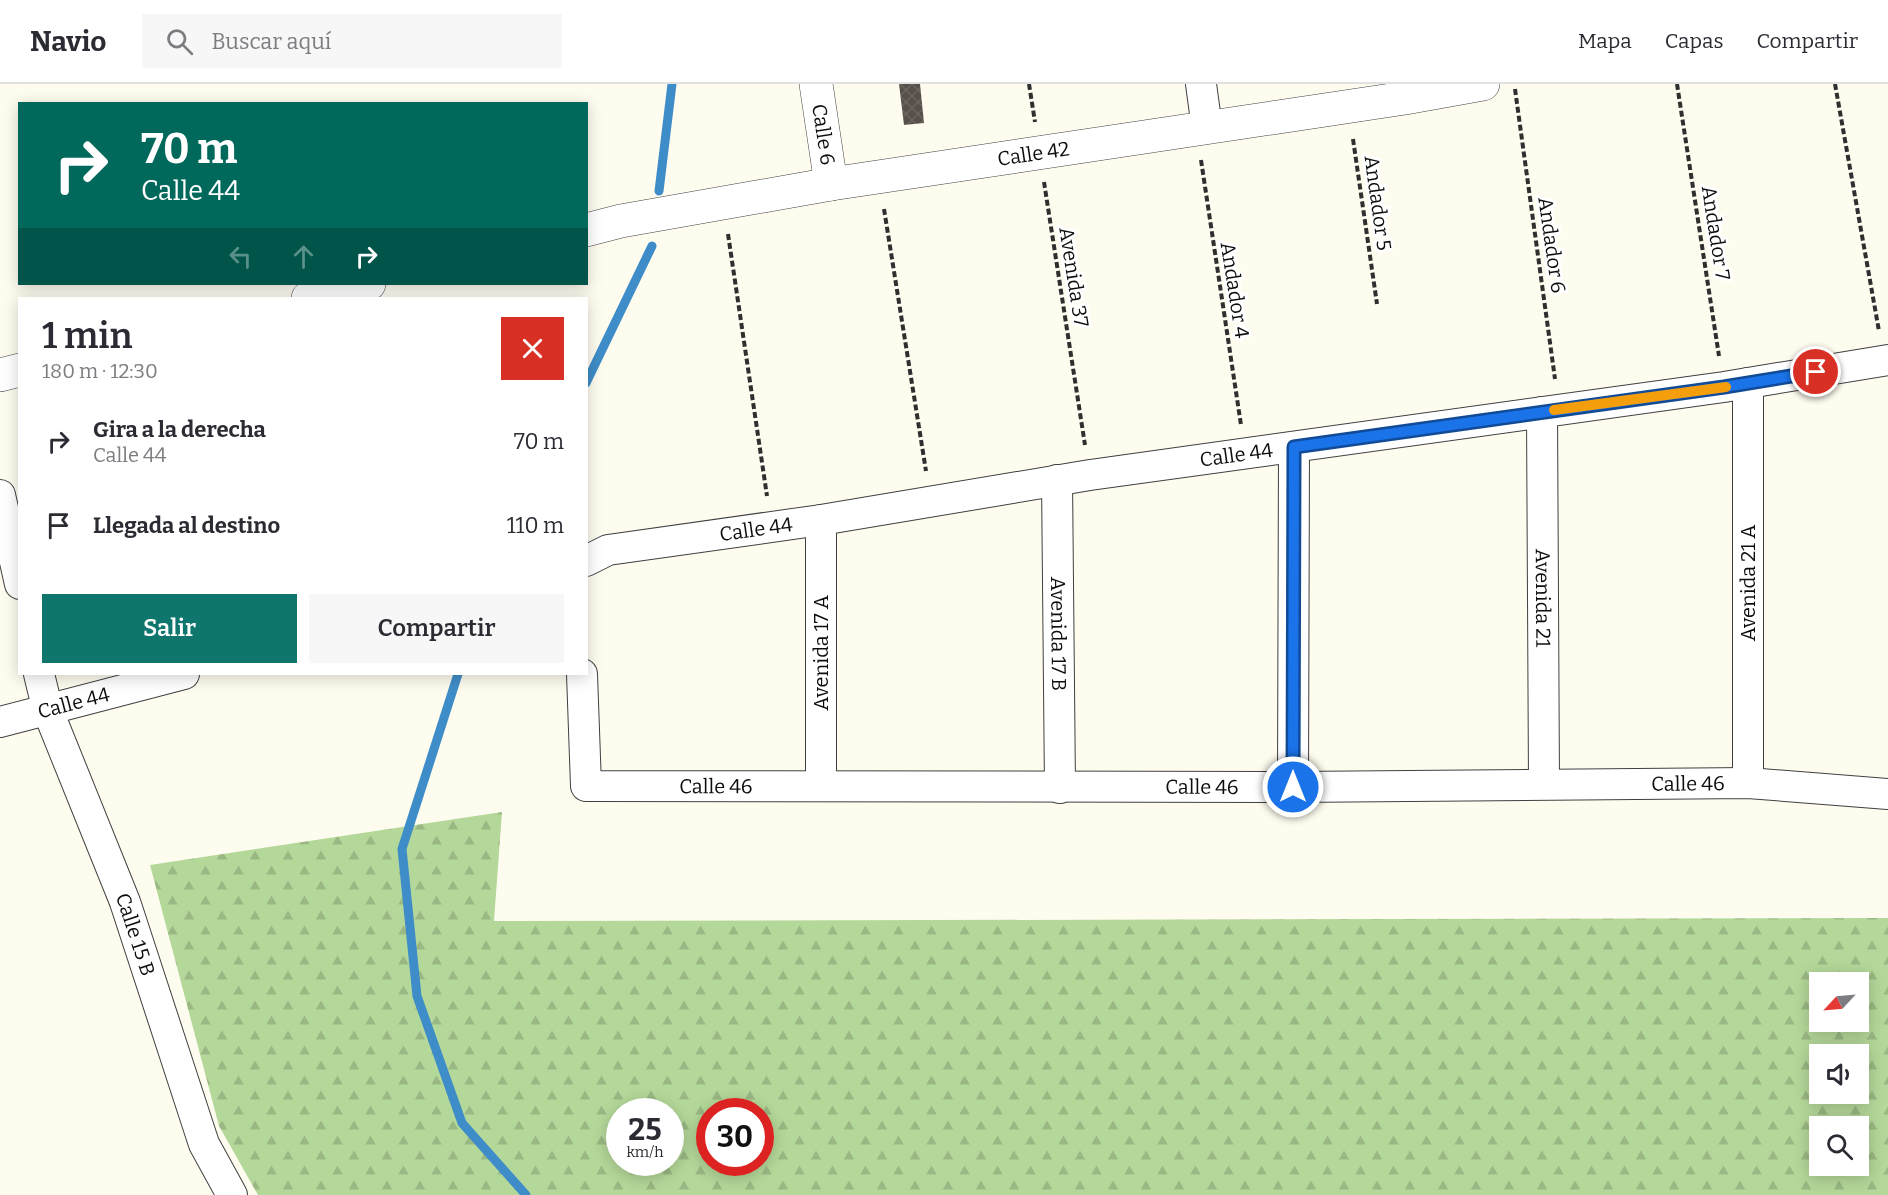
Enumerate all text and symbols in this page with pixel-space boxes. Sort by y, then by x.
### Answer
search box [142,14,562,68]
text: Navio [30,25,106,58]
icon: search [163,25,196,58]
text: Buscar aquí [211,28,331,55]
text: Mapa [1578,28,1632,54]
text: Capas [1665,28,1723,54]
text: Compartir [1756,28,1858,54]
street label: Calle 6 [807,102,840,167]
text: 70 m [141,124,237,174]
icon: right [42,126,120,204]
street label: Calle 42 [996,136,1071,171]
street label: Andador 5 [1359,154,1397,252]
text: Calle 44 [141,175,240,207]
street label: Andador 7 [1697,184,1735,282]
street label: Andador 6 [1533,195,1571,295]
street label: Avenida 37 [1054,225,1094,329]
icon: left [224,240,257,273]
icon: ahead [287,240,320,273]
icon: right [350,240,383,273]
street label: Andador 4 [1216,240,1254,340]
text: 1 min [42,314,133,358]
button: close [501,317,564,380]
pin [1790,346,1841,397]
icon: arrive [1799,355,1832,388]
text: 180 m · 12:30 [42,359,158,383]
text: Gira a la derecha [93,416,266,443]
icon: right [42,425,75,458]
text: 70 m [514,428,564,455]
street label: Calle 44 [1198,438,1274,472]
text: Calle 44 [93,443,166,467]
icon: arrive [42,509,75,542]
text: Llegada al destino [93,512,280,539]
text: 110 m [507,512,564,539]
street label: Calle 44 [718,512,794,546]
street label: Avenida 21 A [1736,524,1760,641]
street label: Avenida 21 [1531,549,1555,647]
street label: Avenida 17 B [1046,577,1071,691]
button: Salir [42,594,297,663]
button: Compartir [309,594,564,663]
street label: Avenida 17 A [809,594,833,711]
street label: Calle 44 [35,682,112,724]
position arrow [1261,755,1325,819]
street label: Calle 46 [1651,771,1725,796]
street label: Calle 46 [679,774,753,798]
street label: Calle 46 [1165,775,1239,799]
street label: Calle 15 B [111,889,160,979]
north arrow [1809,972,1869,1032]
map controls [1809,972,1869,1176]
button: sound [1809,1044,1869,1104]
speed limit sign: 30 [696,1098,774,1176]
text: 25 [628,1112,662,1148]
button: search [1809,1116,1869,1176]
text: km/h [626,1143,664,1161]

